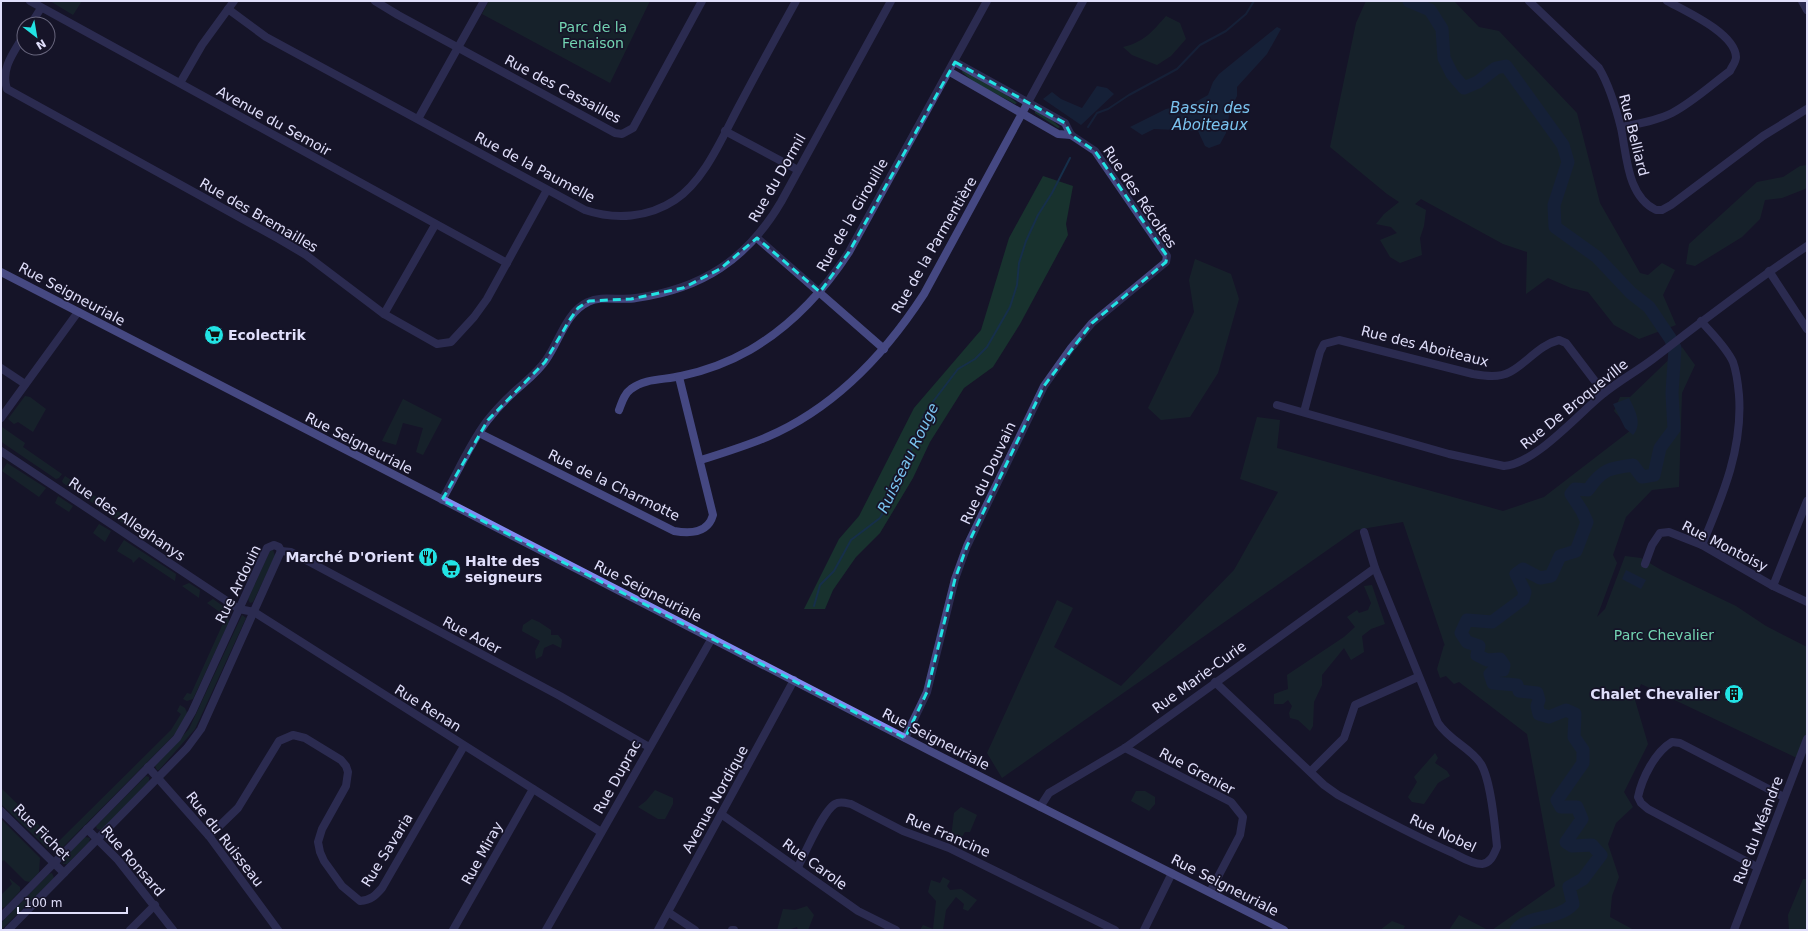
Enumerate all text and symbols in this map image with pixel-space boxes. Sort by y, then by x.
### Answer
north arrow [16,16,56,56]
park label: Parc de la Fenaison [559,19,627,51]
text: N [34,36,48,52]
street label: Rue des Cassailles [502,52,624,126]
street label: Avenue du Semoir [214,83,334,159]
street label: Rue Belliard [1616,92,1652,178]
water label: Bassin des Aboiteaux [1170,99,1250,134]
street label: Rue de la Paumelle [472,129,598,205]
street label: Rue du Dormil [745,131,809,225]
street label: Rue des Récoltes [1100,143,1180,251]
street label: Rue de la Girouille [813,156,891,274]
street label: Rue de la Parmentière [888,174,980,316]
street label: Rue des Bremailles [197,175,321,255]
street label: Rue Seigneuriale [16,259,128,329]
street label: Rue des Aboiteaux [1359,322,1491,370]
supermarket icon: Ecolectrik [203,324,225,346]
place label: Ecolectrik [228,327,306,343]
street label: Rue De Broqueville [1517,356,1631,452]
water label: Ruisseau Rouge [874,400,942,516]
street label: Rue Seigneuriale [303,409,415,477]
street label: Rue du Douvain [957,419,1019,527]
street label: Rue de la Charmotte [546,446,682,524]
street label: Rue des Alleghanys [66,474,188,564]
street label: Rue Montoisy [1679,518,1771,574]
street label: Rue Ardouin [212,542,264,626]
restaurant icon: Marché D'Orient [417,546,439,568]
place label: Marché D'Orient [285,549,414,565]
place label: Halte des seigneurs [465,553,542,585]
street label: Rue Seigneuriale [592,557,704,625]
supermarket icon: Halte des seigneurs [440,558,462,580]
street label: Rue Ader [440,613,504,657]
park label: Parc Chevalier [1614,627,1714,643]
street label: Rue Marie-Curie [1149,638,1249,716]
street label: Rue Renan [392,681,464,735]
building icon: Chalet Chevalier [1723,683,1745,705]
place label: Chalet Chevalier [1590,686,1720,702]
street label: Rue Seigneuriale [880,705,992,773]
street label: Rue Duprac [590,737,644,817]
street label: Avenue Nordique [679,743,751,855]
street label: Rue Grenier [1157,744,1238,798]
street label: Rue du Méandre [1730,774,1786,886]
street label: Rue du Ruisseau [183,788,267,890]
street label: Rue Fichet [11,801,74,864]
street label: Rue Savaria [358,810,416,890]
street label: Rue Francine [903,810,993,860]
street label: Rue Nobel [1407,811,1479,855]
street label: Rue Miray [458,819,506,887]
street label: Rue Ronsard [98,823,168,899]
street label: Rue Carole [780,835,850,893]
street label: Rue Seigneuriale [1169,851,1281,919]
scale bar [18,889,127,915]
text: 100 m [24,896,62,910]

